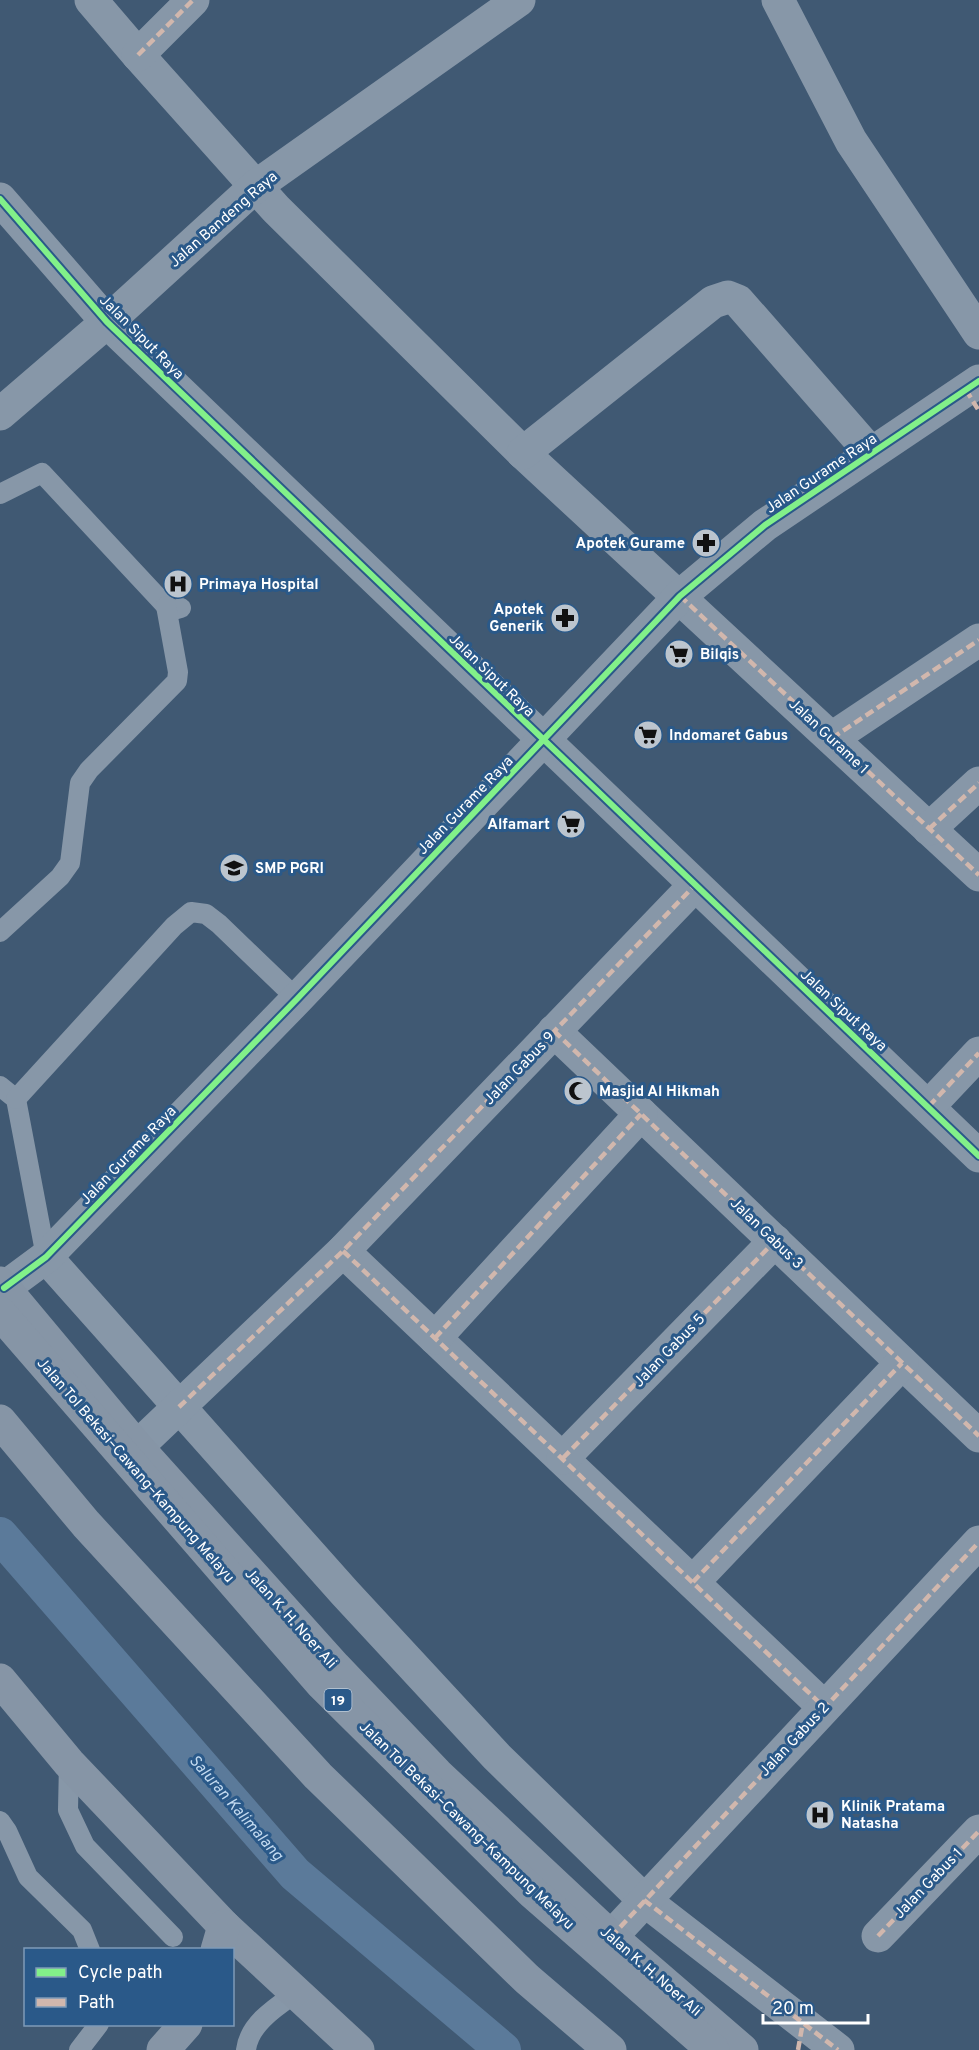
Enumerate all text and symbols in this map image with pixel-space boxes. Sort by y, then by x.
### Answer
street label: Jalan Bandeng Raya [166,168,282,272]
street label: Jalan Siput Raya [95,292,187,384]
street label: Jalan Gurame Raya [763,430,881,519]
pharmacy icon: Apotek Gurame [690,527,722,559]
place label: Apotek Gurame [576,535,685,554]
hospital icon: Primaya Hospital [162,568,194,600]
place label: Primaya Hospital [199,576,319,595]
place label: Apotek Generik [489,601,544,637]
pharmacy icon: Apotek Generik [549,602,581,634]
street label: Jalan Siput Raya [444,630,538,722]
supermarket icon: Bilqis [663,638,695,670]
place label: Bilqis [700,646,739,665]
street label: Jalan Gurame 1 [784,695,872,779]
supermarket icon: Indomaret Gabus [632,719,664,751]
place label: Indomaret Gabus [669,727,788,746]
street label: Jalan Gurame Raya [414,753,518,860]
supermarket icon: Alfamart [555,808,587,840]
place label: Alfamart [487,816,550,835]
school or university icon: SMP PGRI [218,852,250,884]
place label: SMP PGRI [255,860,324,879]
street label: Jalan Siput Raya [795,966,890,1056]
street label: Jalan Gabus 9 [480,1028,560,1110]
mosque icon: Masjid Al Hikmah [562,1075,594,1107]
place label: Masjid Al Hikmah [599,1083,720,1102]
street label: Jalan Gurame Raya [77,1103,181,1210]
street label: Jalan Gabus 3 [725,1194,807,1274]
street label: Jalan Gabus 5 [630,1310,710,1392]
street label: Jalan Tol Bekasi–Cawang–Kampung Melayu [32,1355,238,1587]
street label: Jalan K. H. Noer Ali [240,1565,340,1673]
road number: 19 [324,1689,352,1711]
street label: Jalan Gabus 2 [756,1699,834,1781]
street label: Jalan Tol Bekasi–Cawang–Kampung Melayu [354,1718,578,1934]
water label: Saluran Kalimalang [184,1751,287,1866]
place label: Klinik Pratama Natasha [841,1798,945,1834]
hospital icon: Klinik Pratama Natasha [804,1799,836,1831]
street label: Jalan Gabus 1 [891,1845,968,1923]
street label: Jalan K. H. Noer Ali [595,1923,705,2021]
legend [24,1948,234,2026]
text: Cycle path [78,1962,163,1985]
scale bar [763,1987,868,2025]
text: Path [78,1992,115,2015]
text: 20 m [772,1998,814,2021]

